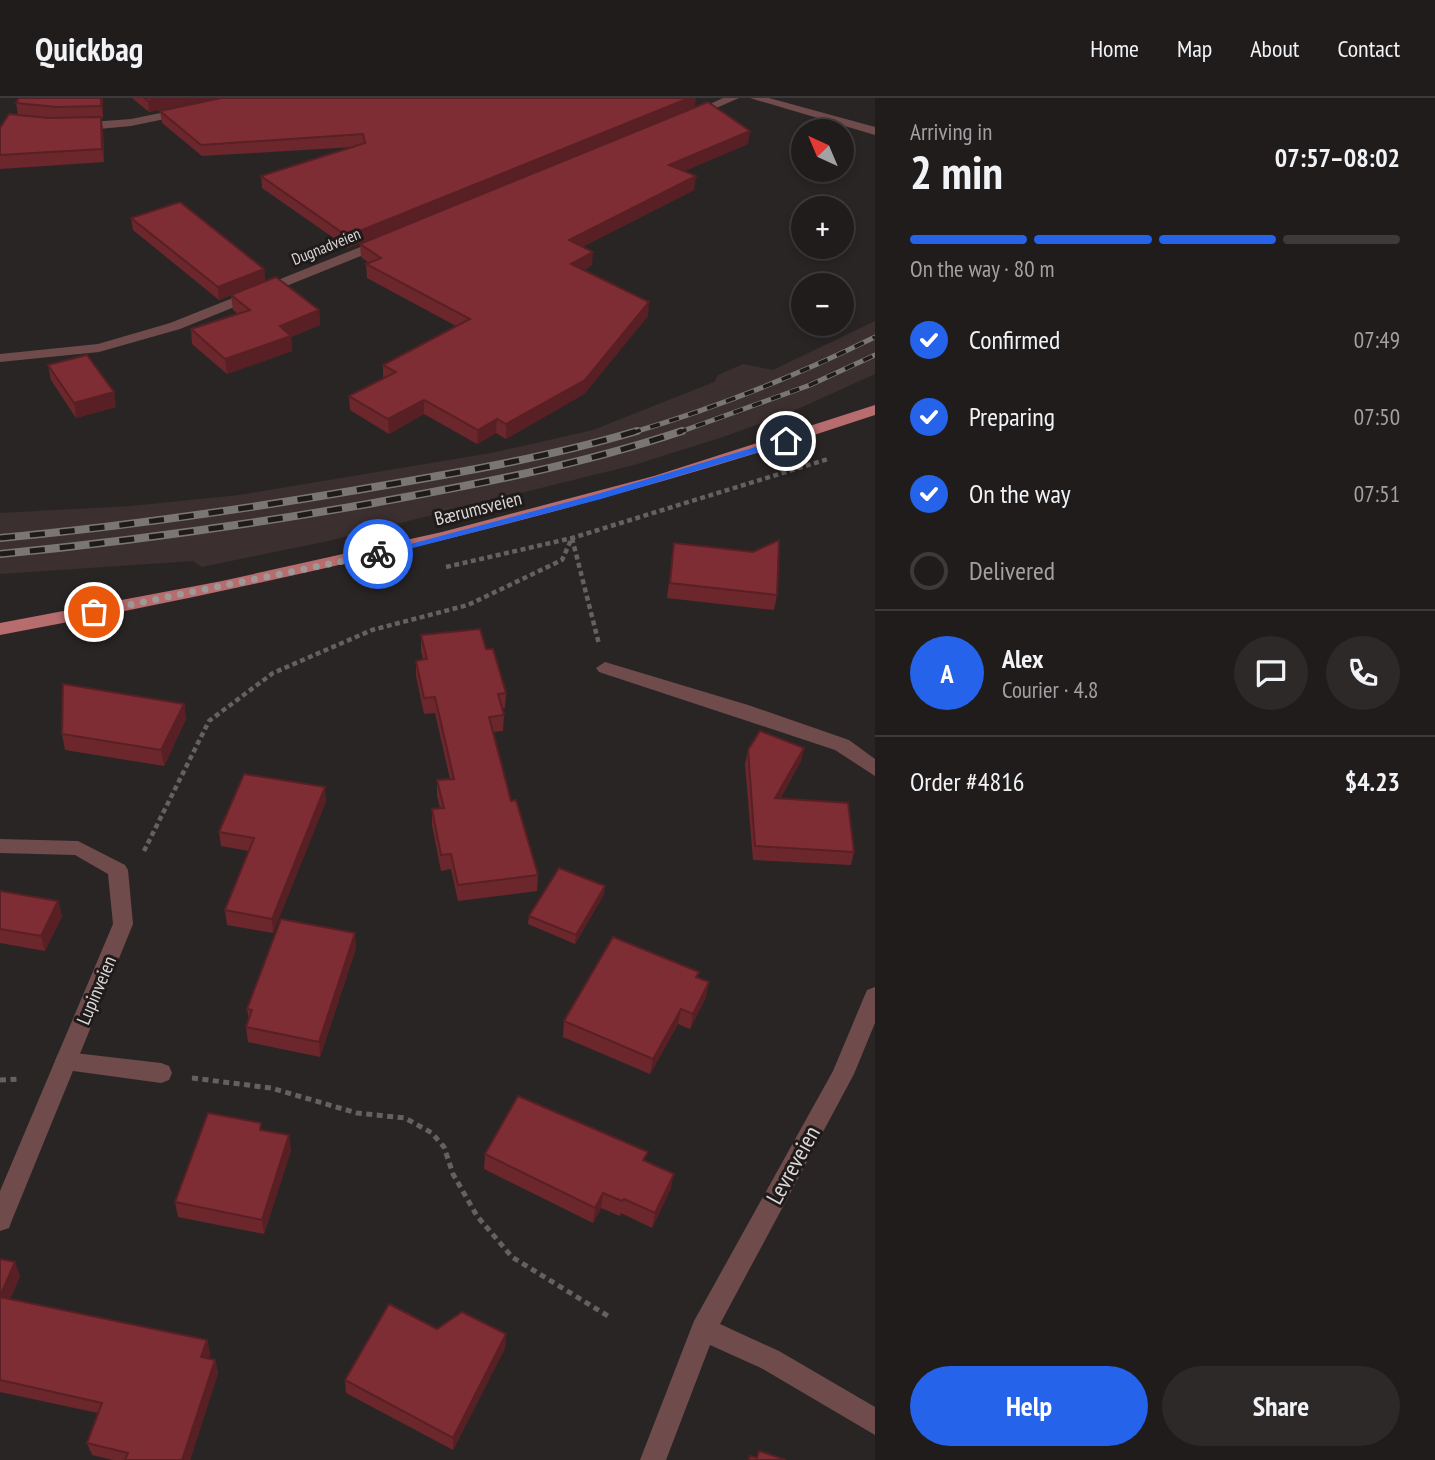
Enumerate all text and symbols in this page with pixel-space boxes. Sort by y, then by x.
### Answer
text: Quickbag [35,27,143,70]
text: Home [1090,33,1139,64]
text: Map [1177,33,1212,64]
text: About [1250,33,1299,64]
text: Contact [1337,33,1400,64]
text: Arriving in [910,117,992,146]
north arrow [791,119,854,182]
map controls [791,119,854,336]
text: 07:57–08:02 [1275,141,1400,174]
text: 2 min [910,142,1003,202]
button: + [791,196,854,259]
street label: Dugnadveien [289,223,363,269]
text: On the way · 80 m [910,254,1054,283]
button: − [791,273,854,336]
icon: check [910,321,948,359]
text: Confirmed [969,323,1060,356]
text: 07:49 [1354,325,1400,354]
icon: check [910,398,948,436]
text: Preparing [969,400,1055,433]
text: 07:50 [1354,402,1400,431]
pin [756,411,816,471]
icon: home [767,422,805,460]
icon: check [910,475,948,513]
text: On the way [969,477,1071,510]
text: 07:51 [1354,479,1400,508]
street label: Bærumsveien [432,486,524,530]
courier [343,519,413,589]
icon: bike [359,535,397,573]
text: Delivered [969,554,1055,587]
pin [64,582,124,642]
icon: bag [75,593,113,631]
button: chat [1234,636,1308,710]
button: phone [1326,636,1400,710]
text: Alex [1002,642,1043,675]
text: A [940,657,954,690]
text: Courier · 4.8 [1002,675,1098,704]
text: Order #4816 [910,765,1025,798]
text: $4.23 [1345,765,1400,798]
street label: Lupinveien [71,952,121,1028]
street label: Levreveien [759,1121,826,1209]
button: Help [910,1366,1148,1446]
button: Share [1162,1366,1400,1446]

